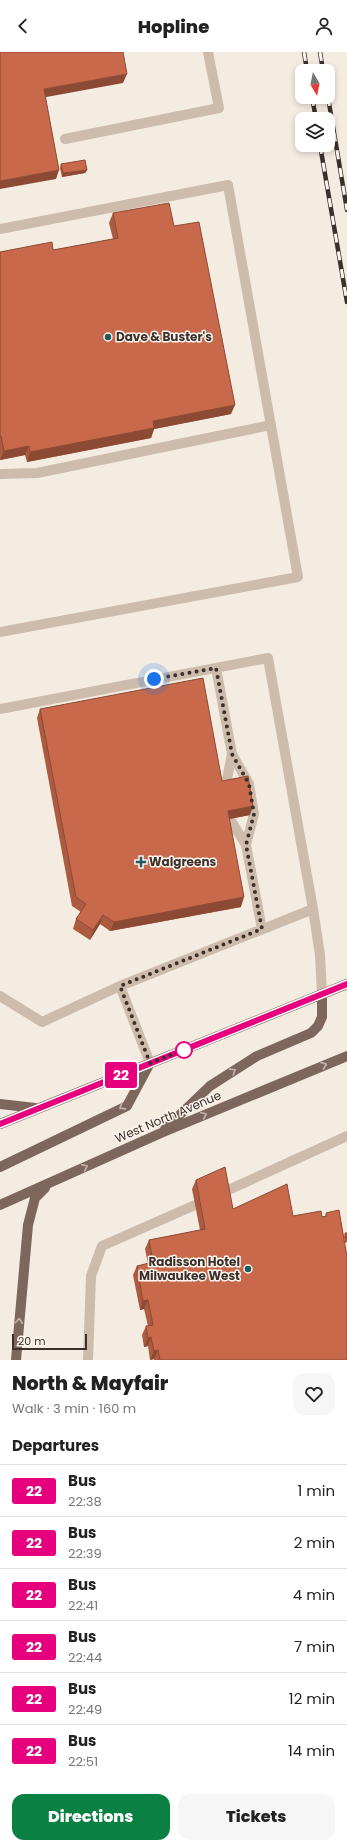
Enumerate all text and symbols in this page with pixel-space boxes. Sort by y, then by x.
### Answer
text: Hopline [138,14,209,39]
icon: back [12,15,34,37]
icon: person [313,15,335,37]
north arrow [295,64,335,104]
map controls [295,64,335,152]
button: layers [295,112,335,152]
place label: Dave & Buster's [116,328,212,345]
marker: Dave & Buster's [103,332,113,342]
your location [144,669,164,689]
place label: Walgreens [149,853,216,870]
marker: Walgreens [136,857,146,867]
unlabelled marker [175,1041,193,1059]
line badge: 22 [103,1062,139,1088]
one-way arrow [320,1062,328,1070]
text: 22 [113,1065,129,1085]
one-way arrow [229,1069,236,1076]
street label: West North Avenue [112,1086,224,1147]
one-way arrow [119,1103,126,1110]
one-way arrow [200,1112,208,1120]
one-way arrow [81,1164,89,1172]
place label: Radisson Hotel Milwaukee West [139,1253,240,1284]
marker: Radisson Hotel Milwaukee West [243,1264,253,1274]
one-way arrow [14,1318,23,1324]
scale bar [12,1332,87,1351]
text: 20 m [18,1333,46,1349]
text: North & Mayfair [12,1370,168,1397]
button: heart [293,1373,335,1415]
text: Walk · 3 min · 160 m [12,1399,136,1418]
text: Departures [12,1435,99,1456]
text: Bus [68,1470,96,1491]
text: 1 min [297,1480,335,1501]
text: 22 [26,1481,42,1501]
text: 22:38 [68,1492,102,1511]
text: Bus [68,1522,96,1543]
text: 2 min [294,1532,335,1553]
text: 22 [26,1533,42,1553]
text: 22:39 [68,1544,102,1563]
text: Bus [68,1574,96,1595]
text: 4 min [293,1584,335,1605]
text: 22 [26,1585,42,1605]
text: 22:41 [68,1596,98,1615]
text: Bus [68,1626,96,1647]
text: 7 min [294,1636,335,1657]
text: 22 [26,1637,42,1657]
text: 22:44 [68,1648,102,1667]
text: Bus [68,1678,96,1699]
text: 12 min [289,1688,335,1709]
text: 22 [26,1689,42,1709]
text: 22:49 [68,1700,102,1719]
text: Bus [68,1730,96,1751]
text: 14 min [288,1740,335,1761]
text: 22 [26,1741,42,1761]
text: 22:51 [68,1752,98,1771]
button: Directions [12,1794,170,1840]
button: Tickets [178,1794,335,1840]

